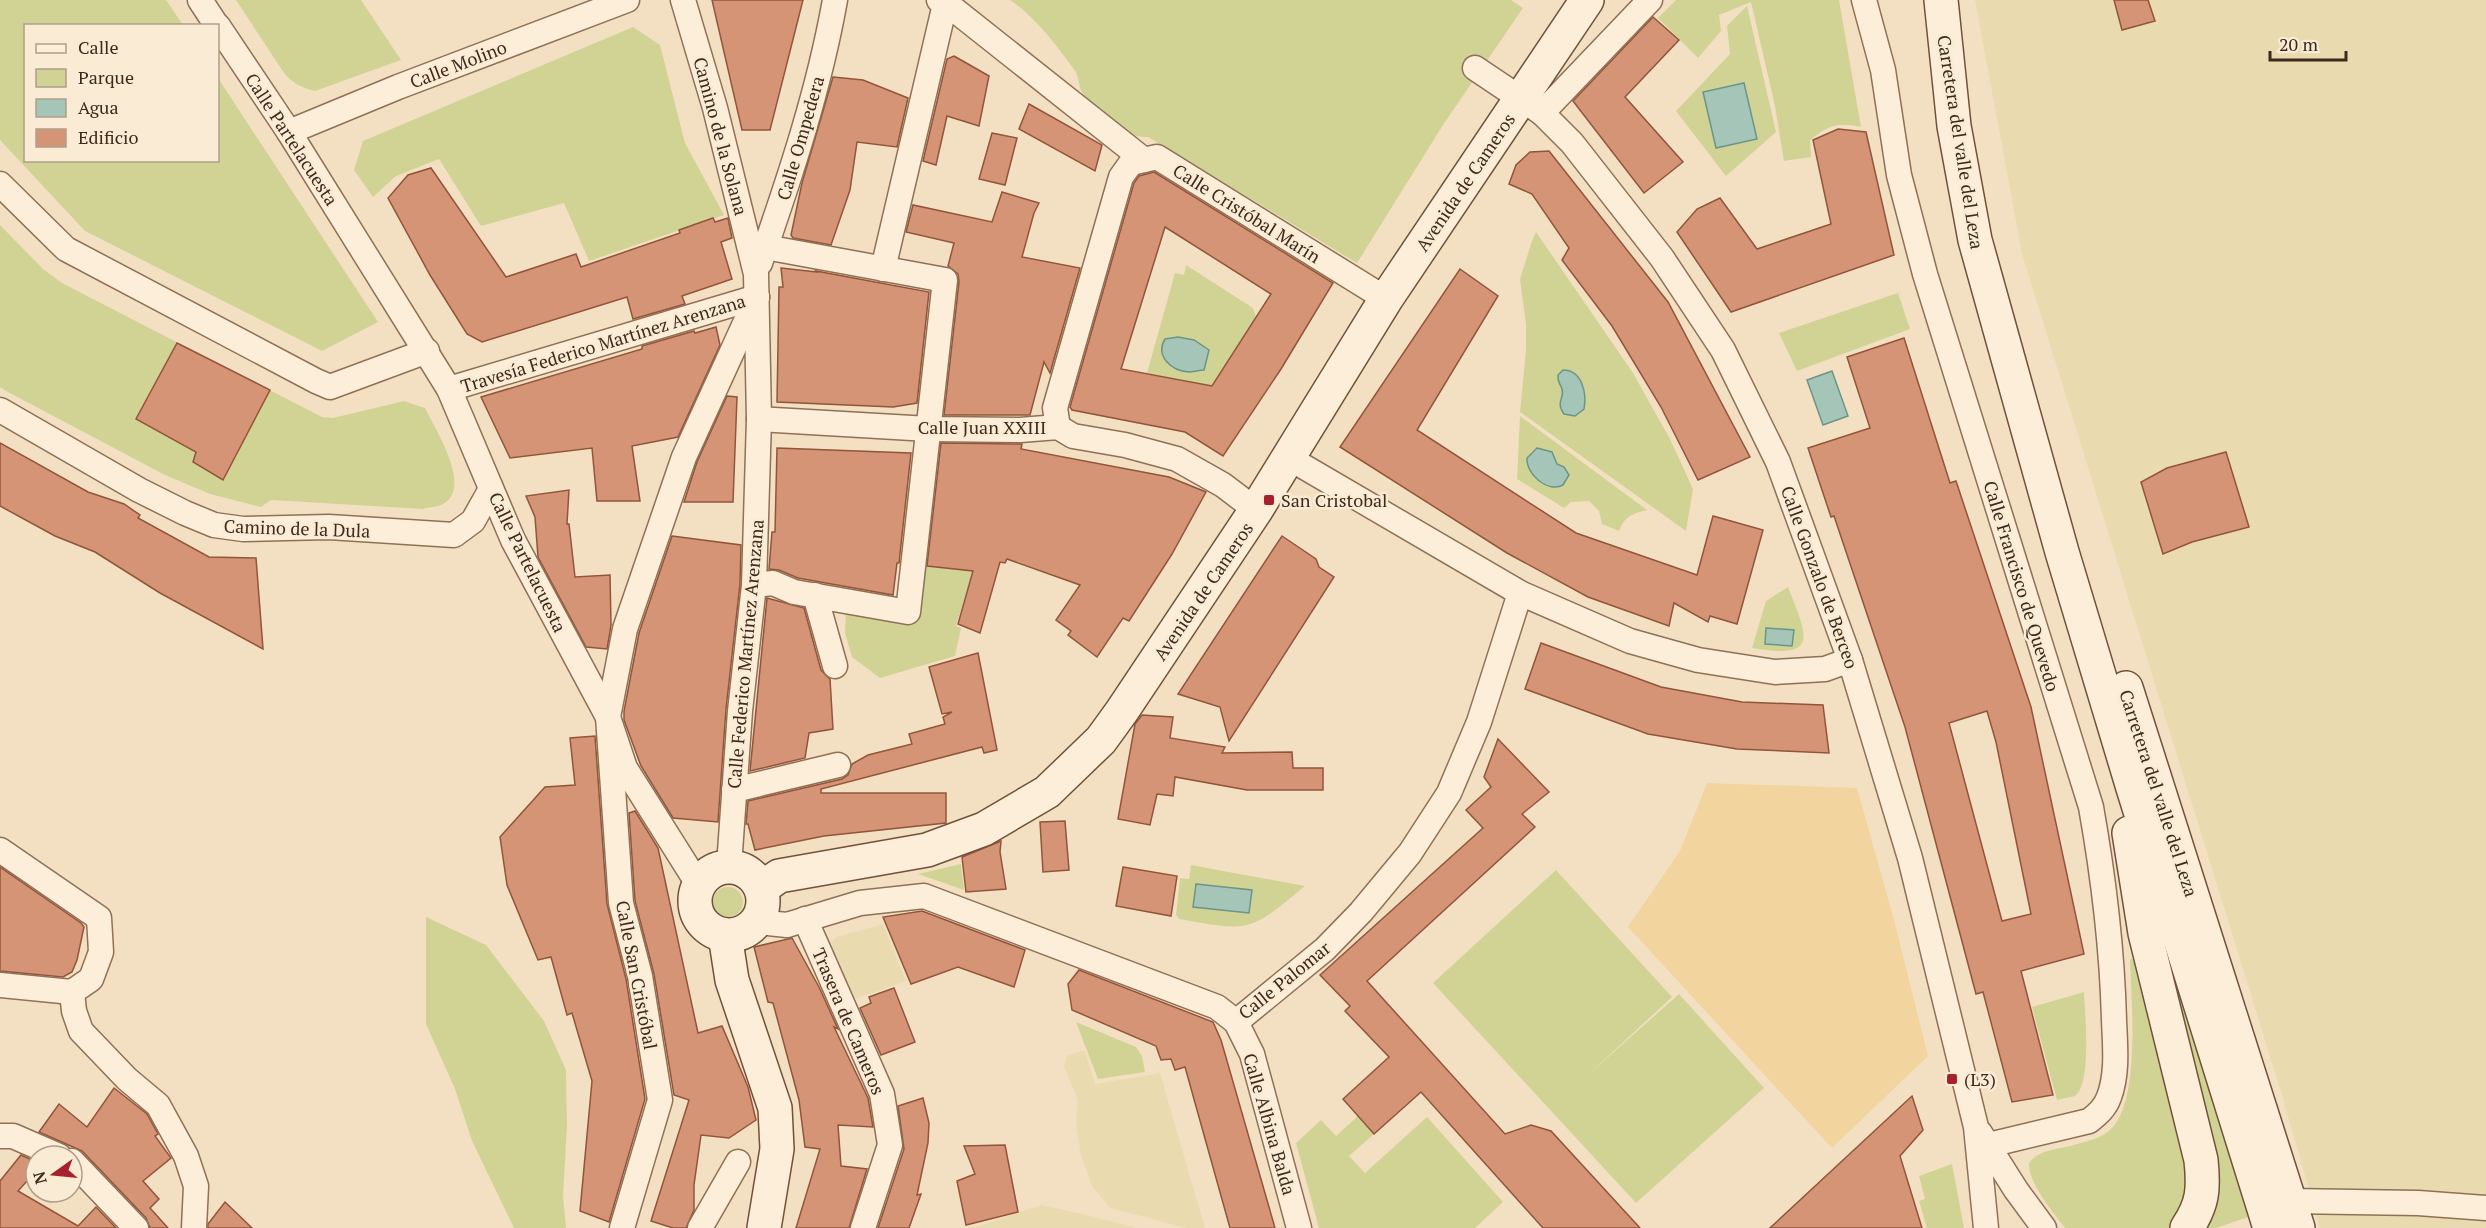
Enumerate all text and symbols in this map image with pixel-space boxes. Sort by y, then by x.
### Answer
legend [24,24,219,162]
scale bar [2270,24,2346,62]
text: 20 m [2279,32,2319,56]
street label: Carretera del valle del Leza [1932,33,1990,251]
text: Calle [78,35,119,59]
street label: Calle Molino [406,35,510,93]
street label: Camino de la Solana [688,54,754,218]
text: Parque [78,65,134,89]
street label: Calle Partelacuesta [240,68,344,210]
street label: Calle Ompedera [771,73,829,203]
text: Agua [78,95,119,119]
street label: Avenida de Cameros [1410,108,1520,256]
text: Edificio [78,125,138,149]
street label: Calle Cristóbal Marín [1169,158,1326,268]
street label: Travesía Federico Martínez Arenzana [458,288,748,398]
street label: Calle Juan XXIII [918,415,1046,439]
street label: Calle Francisco de Quevedo [1979,478,2066,694]
street label: Calle Gonzalo de Berceo [1776,482,1864,672]
street label: Calle Partelacuesta [484,488,572,636]
place label: San Cristobal [1281,488,1387,512]
marker: San Cristobal [1262,493,1276,507]
street label: Camino de la Dula [223,513,371,543]
street label: Avenida de Cameros [1148,517,1258,665]
street label: Calle Federico Martínez Arenzana [721,518,769,790]
street label: Carretera del valle del Leza [2114,686,2204,900]
street label: Calle San Cristóbal [611,898,663,1052]
street label: Calle Palomar [1233,935,1335,1024]
street label: Trasera de Cameros [807,944,891,1098]
street label: Calle Albina Balda [1238,1050,1302,1198]
place label: (L3) [1964,1067,1996,1091]
marker: (L3) [1945,1072,1959,1086]
north arrow [24,1144,84,1204]
text: N [27,1169,52,1187]

